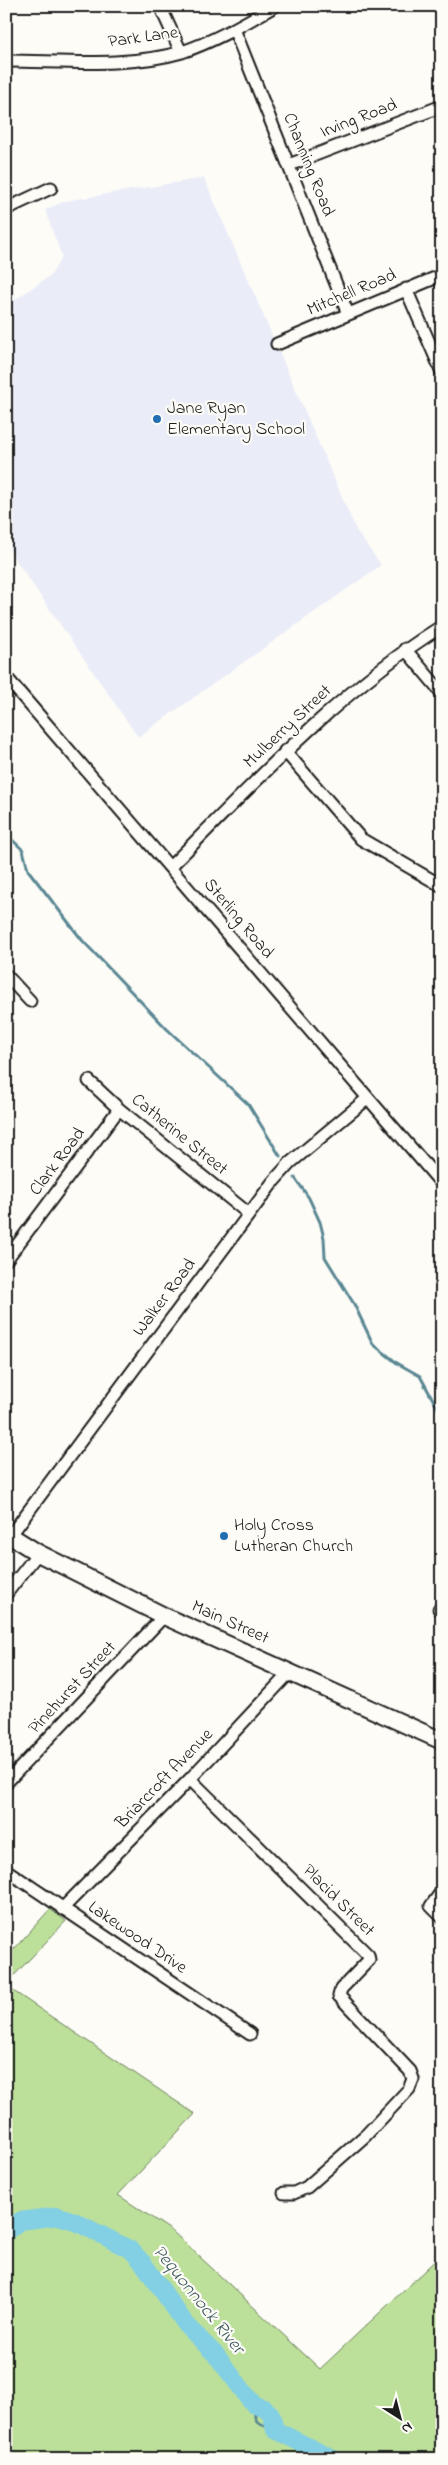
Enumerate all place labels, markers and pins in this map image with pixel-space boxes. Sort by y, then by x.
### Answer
place label: Jane Ryan Elementary School [167,396,305,443]
marker: Jane Ryan Elementary School [151,413,163,425]
place label: Holy Cross Lutheran Church [234,1513,353,1560]
marker: Holy Cross Lutheran Church [218,1530,230,1542]

